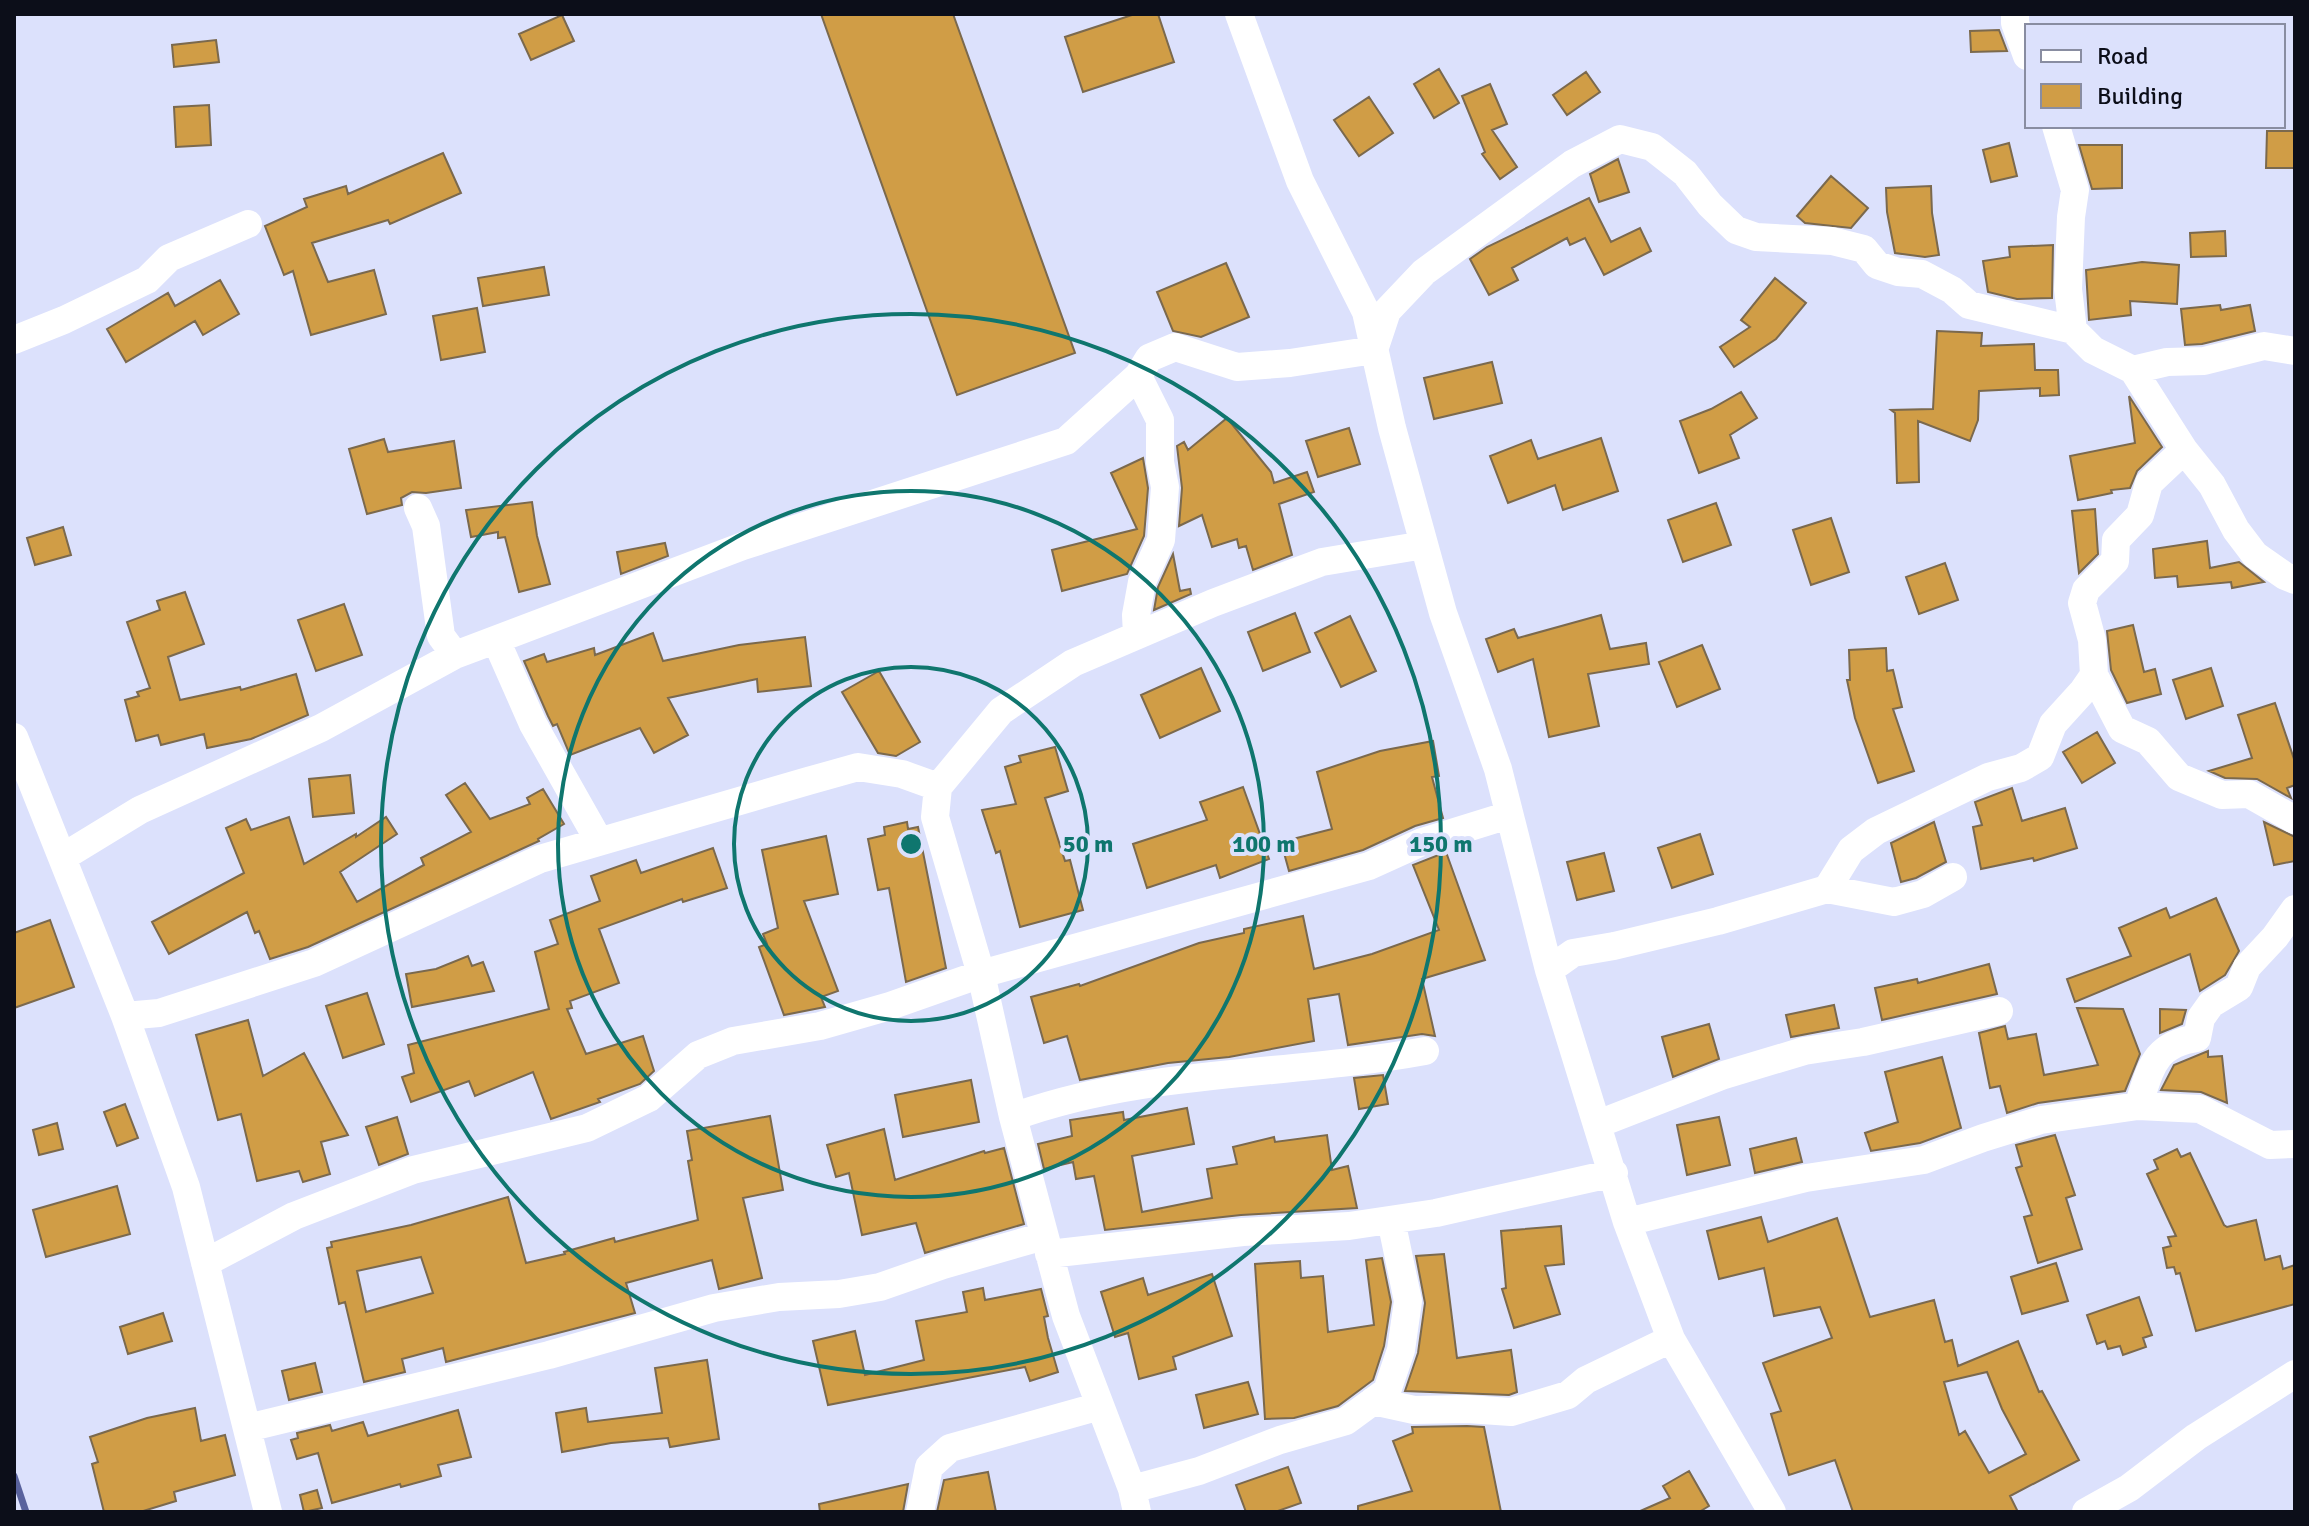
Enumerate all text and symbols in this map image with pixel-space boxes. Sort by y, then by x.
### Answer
legend [2025,24,2285,128]
text: Road [2097,41,2148,71]
text: Building [2097,81,2183,111]
text: 50 m [1063,829,1113,859]
text: 100 m [1232,829,1296,859]
text: 150 m [1409,829,1473,859]
centre of rings [897,830,925,858]

